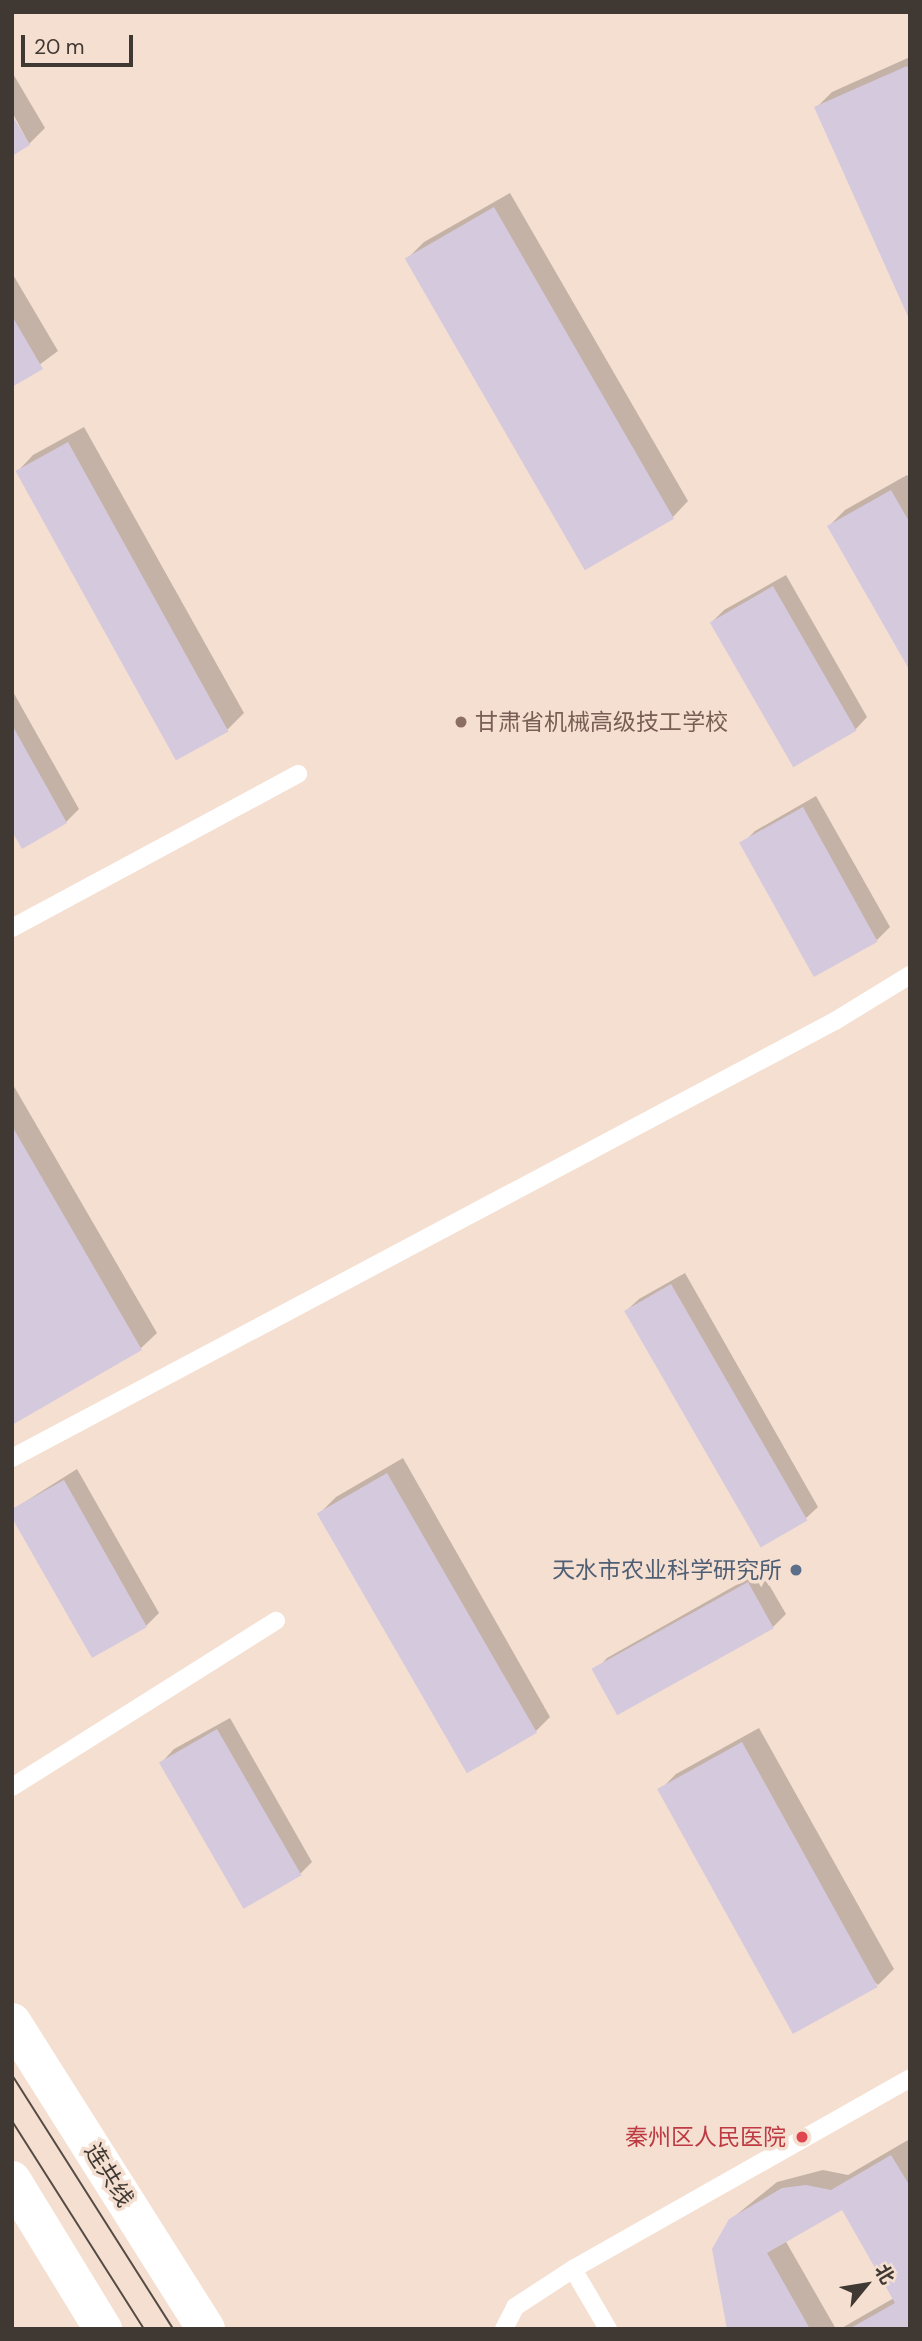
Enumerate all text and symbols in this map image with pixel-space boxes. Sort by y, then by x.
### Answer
scale bar [24,21,136,65]
text: 20 m [34,33,85,61]
place label: 甘肃省机械高级技工学校 [475,708,728,736]
marker: 甘肃省机械高级技工学校 [453,714,469,730]
place label: 天水市农业科学研究所 [552,1556,782,1584]
marker: 天水市农业科学研究所 [788,1562,804,1578]
place label: 秦州区人民医院 [625,2123,786,2151]
marker: 秦州区人民医院 [792,2127,812,2147]
street label: 连共线 [79,2138,139,2212]
north arrow [831,2250,901,2320]
text: 北 [869,2260,900,2289]

